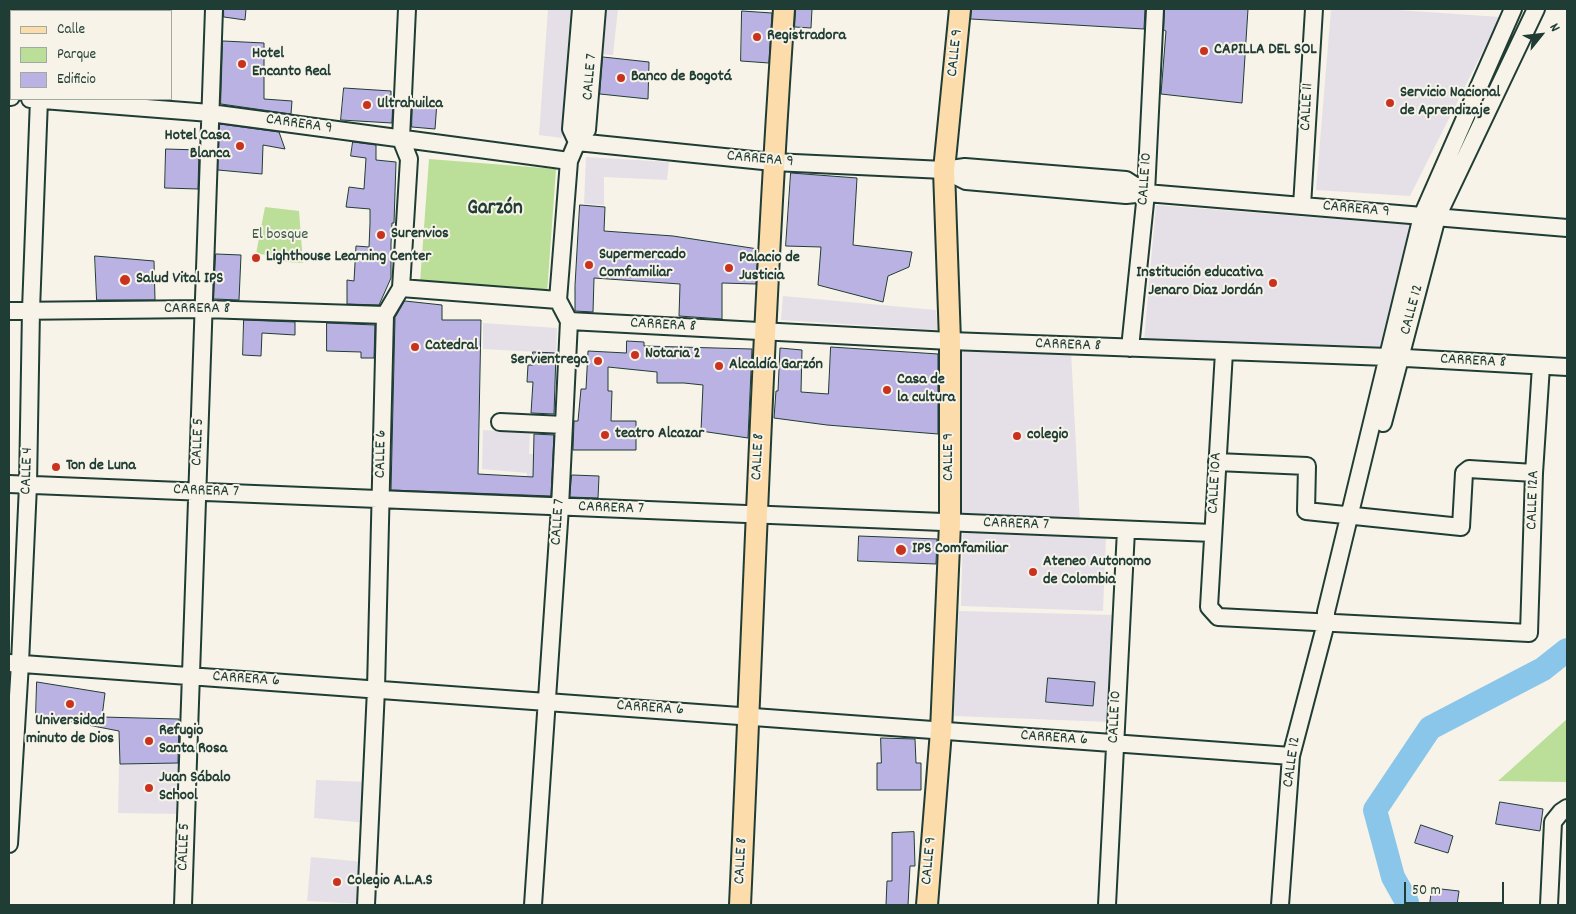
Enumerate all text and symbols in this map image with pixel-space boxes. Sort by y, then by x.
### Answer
legend [10,10,172,100]
north arrow [1516,10,1566,60]
text: Calle [57,19,85,41]
text: N [1544,20,1565,36]
place label: Registradora [767,27,846,47]
street label: CALLE 9 [944,28,968,78]
marker: Registradora [751,31,763,43]
place label: CAPILLA DEL SOL [1214,41,1317,61]
text: Parque [57,44,96,66]
place label: Hotel Encanto Real [252,45,331,83]
marker: CAPILLA DEL SOL [1198,45,1210,57]
street label: CALLE 7 [579,53,603,101]
marker: Hotel Encanto Real [236,58,248,70]
place label: Banco de Bogotá [631,68,732,88]
text: Edificio [57,69,96,91]
marker: Banco de Bogotá [615,72,627,84]
street label: CALLE 11 [1297,83,1319,131]
place label: Servicio Nacional de Aprendizaje [1400,84,1500,122]
place label: Ultrahuilca [377,95,443,115]
marker: Servicio Nacional de Aprendizaje [1384,97,1396,109]
marker: Ultrahuilca [361,99,373,111]
street label: CARRERA 9 [264,111,334,139]
place label: Hotel Casa Blanca [165,127,230,165]
marker: Hotel Casa Blanca [234,140,246,152]
street label: CARRERA 9 [726,148,794,172]
street label: CALLE 10 [1135,152,1157,206]
district label: Garzón [467,197,523,223]
street label: CARRERA 9 [1322,198,1390,222]
place label: Surenvios [391,225,449,245]
park label: El bosque [252,226,308,246]
marker: Surenvios [375,229,387,241]
place label: Supermercado Comfamiliar [599,246,686,284]
place label: Lighthouse Learning Center [266,248,431,268]
place label: Palacio de Justicia [739,249,800,287]
marker: Lighthouse Learning Center [250,252,262,264]
marker: Supermercado Comfamiliar [583,259,595,271]
marker: Palacio de Justicia [723,262,735,274]
place label: Institución educativa Jenaro Diaz Jordán [1136,264,1263,302]
place label: Salud Vital IPS [136,270,223,290]
marker: Salud Vital IPS [118,273,132,287]
marker: Institución educativa Jenaro Diaz Jordán [1267,277,1279,289]
street label: CALLE 12 [1397,283,1429,337]
street label: CARRERA 8 [164,300,230,320]
street label: CARRERA 8 [629,315,697,337]
street label: CARRERA 8 [1035,335,1101,357]
place label: Catedral [425,337,478,357]
marker: Catedral [409,341,421,353]
place label: Notaria 2 [645,345,700,365]
marker: Notaria 2 [629,349,641,361]
place label: Servientrega [511,351,588,371]
street label: CARRERA 8 [1439,351,1507,373]
marker: Servientrega [592,355,604,367]
place label: Alcaldía Garzón [729,356,823,376]
marker: Alcaldía Garzón [713,360,725,372]
place label: Casa de la cultura [897,371,955,409]
marker: Casa de la cultura [881,384,893,396]
street label: CALLE 5 [189,418,209,466]
place label: teatro Alcazar [615,425,704,445]
place label: colegio [1027,426,1068,446]
marker: teatro Alcazar [599,429,611,441]
street label: CALLE 6 [372,430,392,478]
marker: colegio [1011,430,1023,442]
street label: CALLE 8 [748,433,770,481]
street label: CALLE 9 [940,433,960,481]
street label: CALLE 4 [18,447,38,495]
street label: CALLE 10A [1205,452,1227,514]
place label: Ton de Luna [66,457,136,477]
marker: Ton de Luna [50,461,62,473]
street label: CALLE 12A [1523,470,1545,530]
street label: CARRERA 7 [173,481,239,503]
street label: CALLE 7 [548,498,570,546]
street label: CARRERA 7 [578,498,644,520]
street label: CARRERA 7 [983,514,1049,536]
place label: IPS Comfamiliar [912,540,1008,560]
marker: IPS Comfamiliar [894,543,908,557]
place label: Ateneo Autonomo de Colombia [1043,553,1151,591]
marker: Ateneo Autonomo de Colombia [1027,566,1039,578]
street label: CARRERA 6 [212,668,280,692]
street label: CALLE 10 [1105,690,1127,744]
street label: CARRERA 6 [616,697,684,721]
marker: Universidad minuto de Dios [64,698,76,710]
place label: Universidad minuto de Dios [26,712,114,750]
place label: Refugio Santa Rosa [159,722,227,760]
street label: CARRERA 6 [1020,727,1088,751]
marker: Refugio Santa Rosa [143,735,155,747]
street label: CALLE 12 [1280,735,1306,789]
place label: Juan Sábalo School [159,769,231,807]
marker: Juan Sábalo School [143,782,155,794]
street label: CALLE 5 [175,823,195,871]
street label: CALLE 9 [918,836,942,886]
street label: CALLE 8 [731,837,753,885]
place label: Colegio A.L.A.S [347,872,433,892]
scale bar [1406,872,1506,904]
marker: Colegio A.L.A.S [331,876,343,888]
text: 50 m [1412,880,1441,902]

